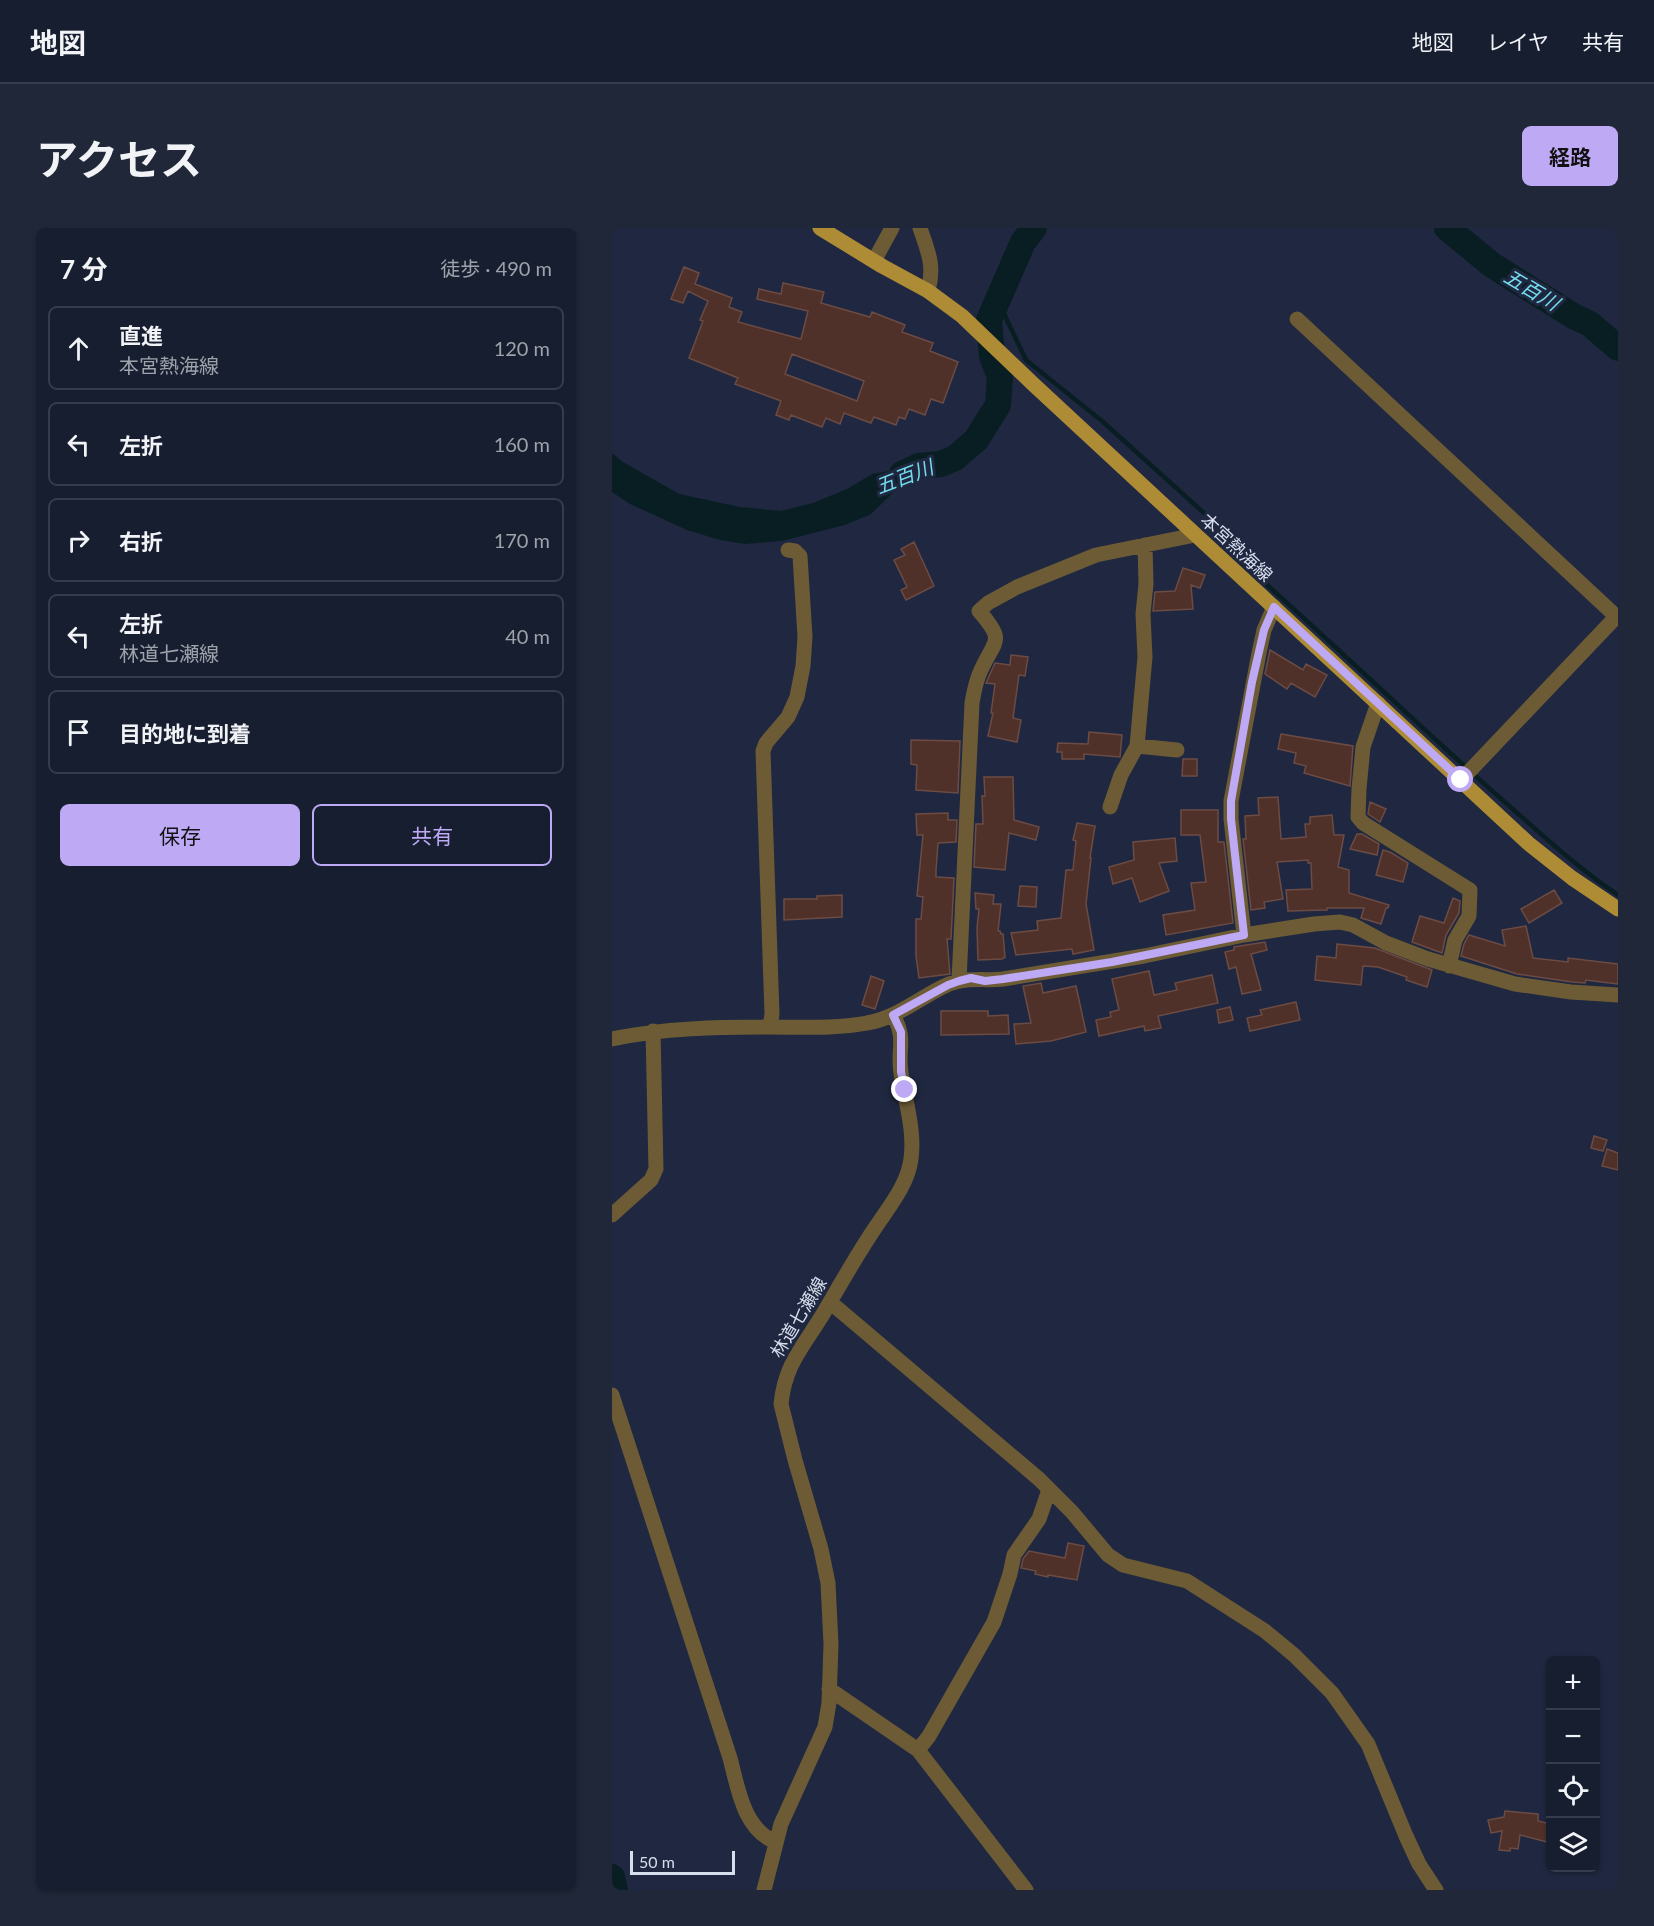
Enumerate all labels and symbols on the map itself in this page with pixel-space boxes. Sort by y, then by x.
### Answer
water label: 五百川 [1500,263,1566,316]
water label: 五百川 [872,453,938,498]
street label: 本宮熱海線 [1197,508,1277,586]
route start [1447,766,1473,792]
route end [891,1076,917,1102]
street label: 林道七瀬線 [765,1273,831,1361]
scale bar [630,1848,735,1876]

